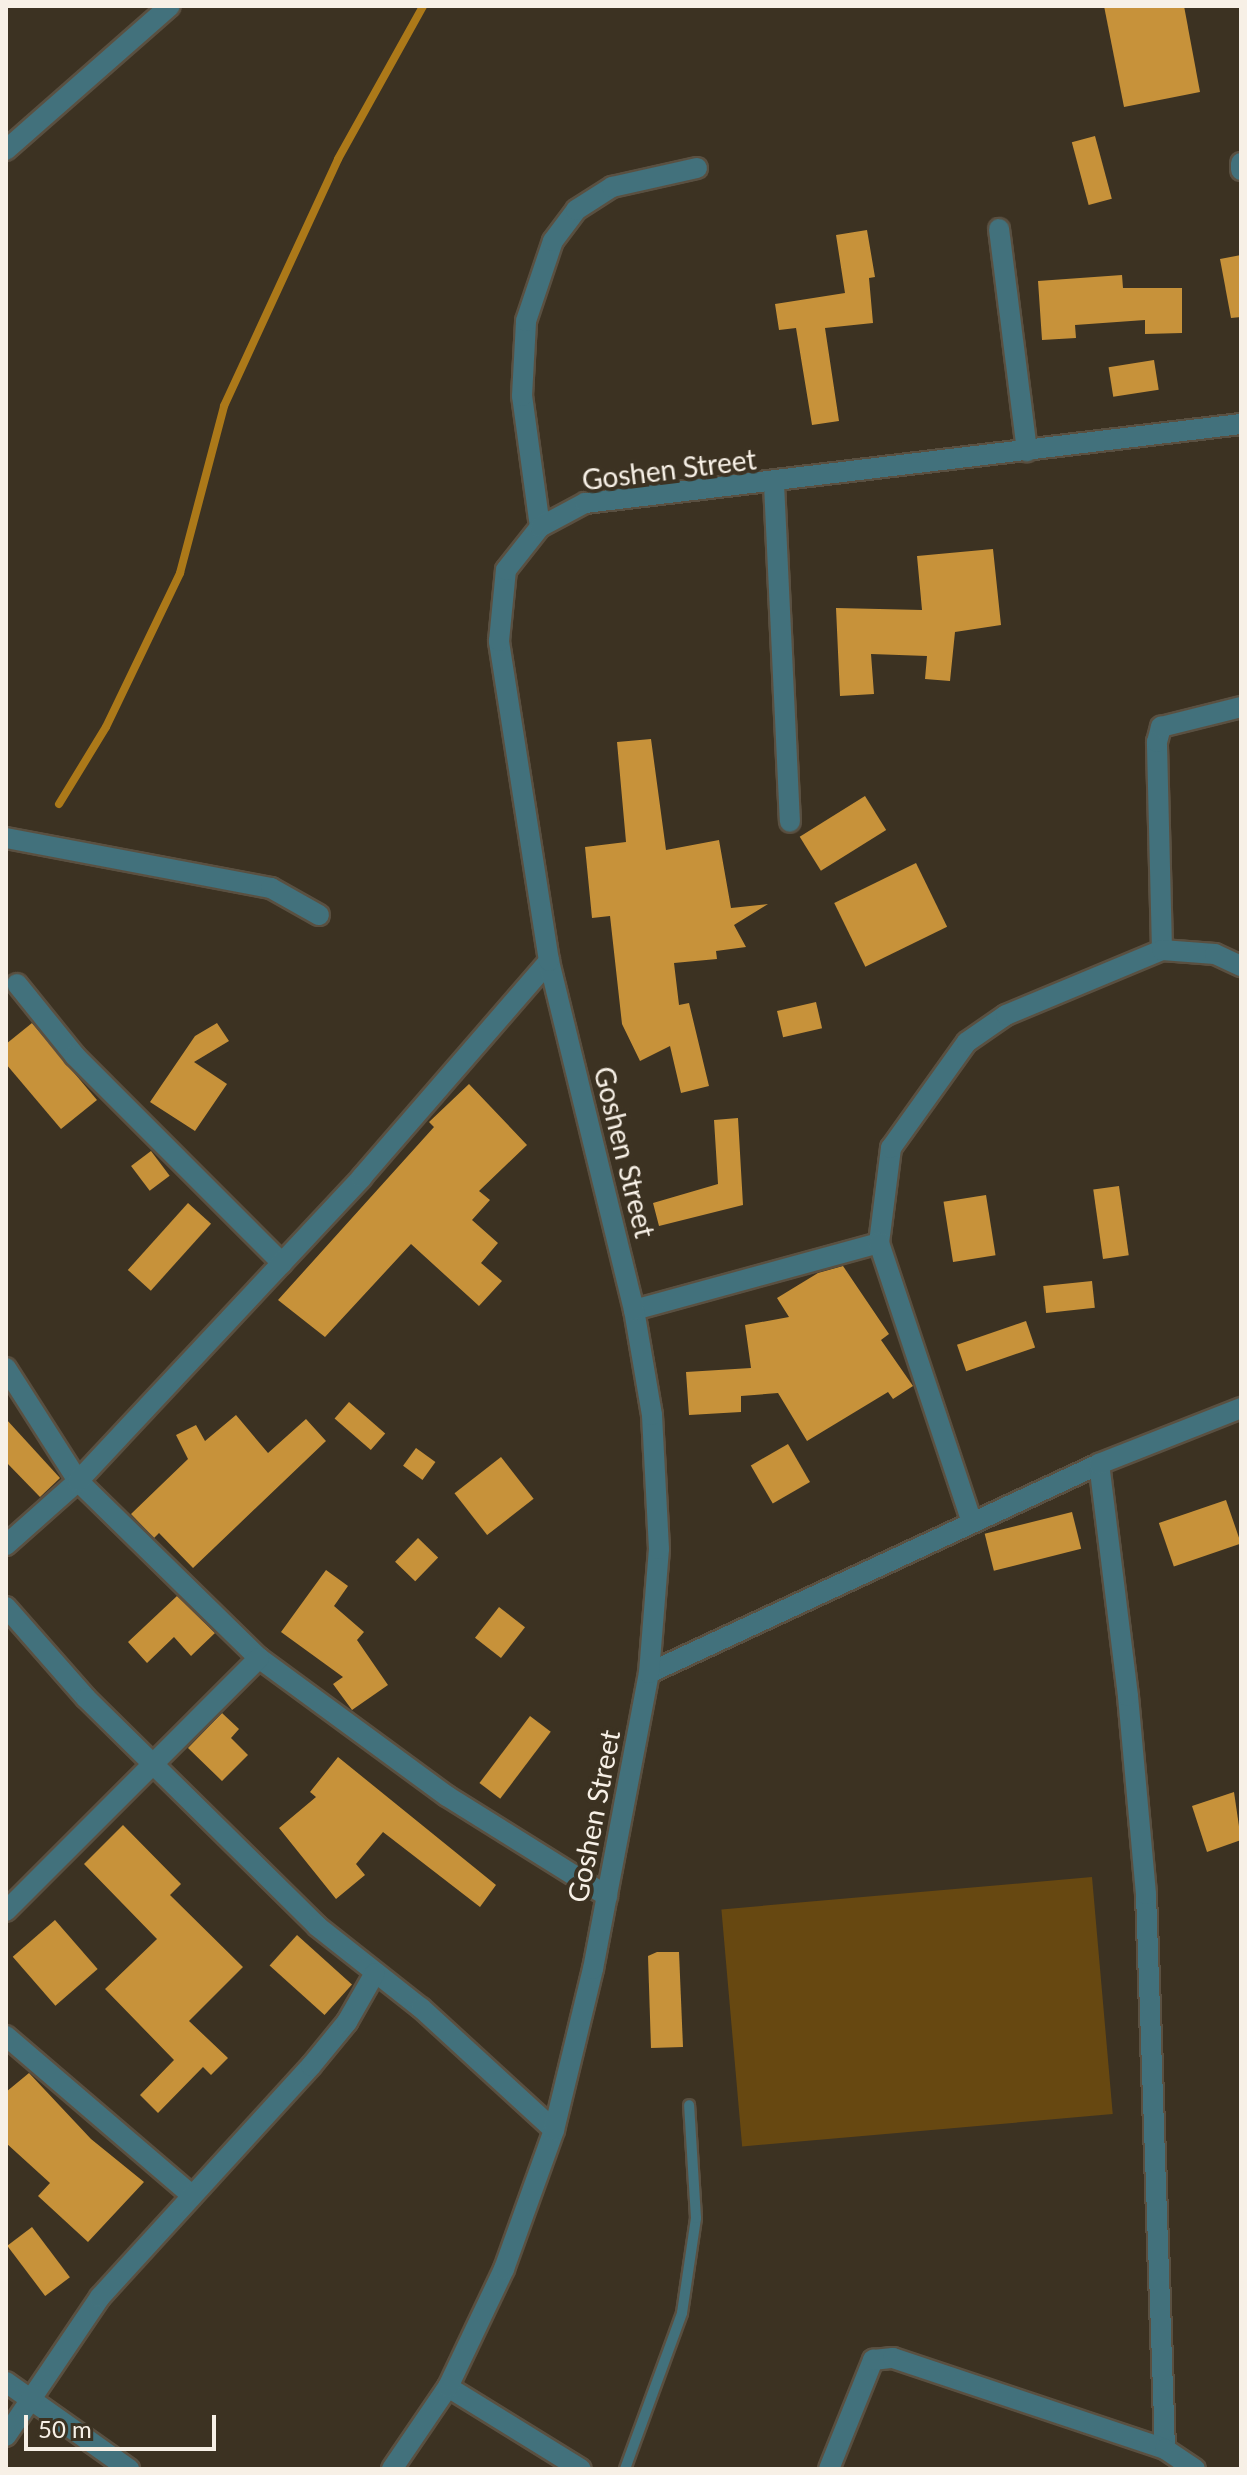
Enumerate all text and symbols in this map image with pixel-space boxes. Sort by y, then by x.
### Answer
street label: Goshen Street [580,442,758,496]
street label: Goshen Street [588,1063,662,1241]
street label: Goshen Street [560,1727,626,1905]
scale bar [28,2399,220,2449]
text: 50 m [38,2414,92,2443]

